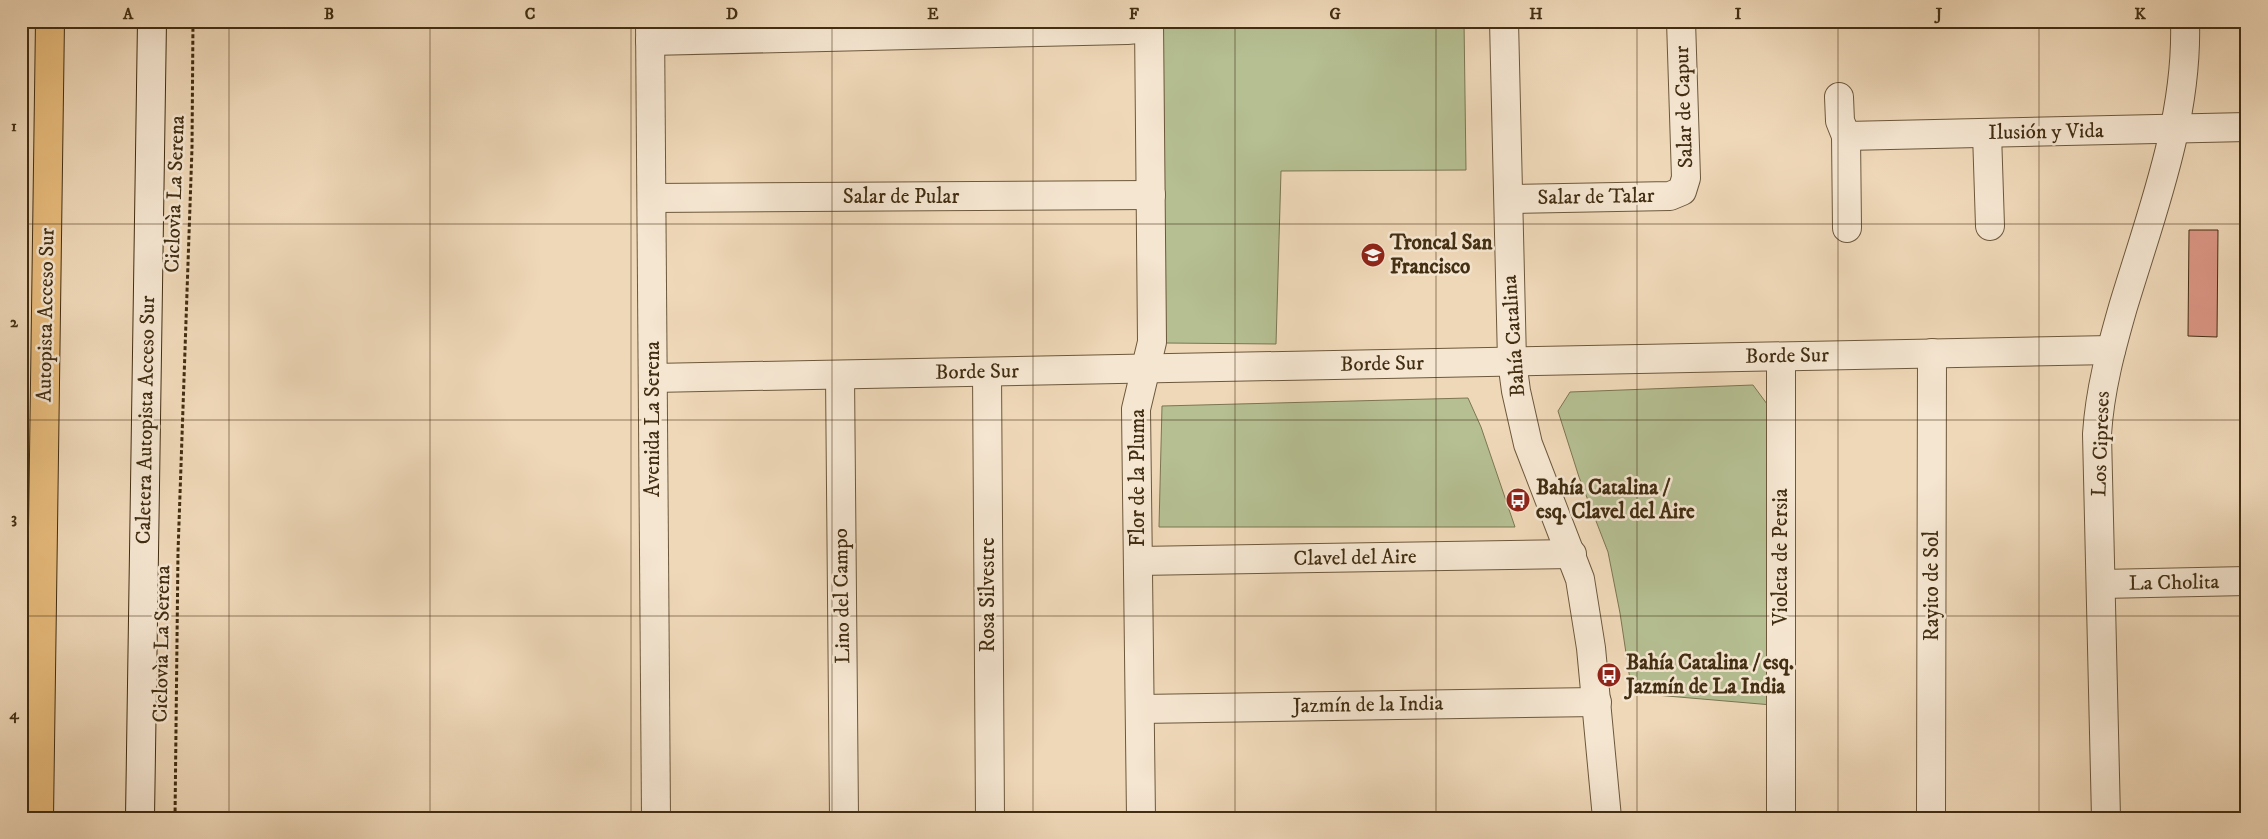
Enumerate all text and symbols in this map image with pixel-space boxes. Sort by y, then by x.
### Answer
text: A [122,4,134,24]
text: B [324,4,334,24]
text: C [525,4,535,24]
text: D [726,4,738,24]
text: E [927,4,939,24]
text: F [1129,4,1139,24]
text: G [1329,4,1341,24]
text: H [1529,4,1543,24]
text: I [1735,4,1742,24]
text: J [1934,4,1943,24]
text: K [2134,4,2146,24]
street label: Salar de Capur [1669,45,1699,169]
street label: Ciclovìa La Serena [159,115,191,273]
text: 1 [11,116,17,136]
street label: Ilusión y Vida [1988,118,2104,146]
street label: Salar de Talar [1537,183,1655,211]
street label: Salar de Pular [843,184,959,210]
street label: Autopista Acceso Sur [31,227,61,402]
place label: Troncal San Francisco [1389,230,1493,280]
school or university icon: Troncal San Francisco [1360,242,1386,268]
street label: Bahía Catalina [1497,274,1531,398]
street label: Caletera Autopista Acceso Sur [131,295,161,545]
text: 2 [10,312,19,332]
street label: Avenida La Serena [640,341,666,497]
street label: Borde Sur [1745,342,1829,370]
street label: Borde Sur [1340,350,1424,378]
street label: Borde Sur [935,358,1019,386]
street label: Los Cipreses [2086,391,2116,497]
street label: Flor de la Pluma [1125,409,1151,547]
place label: Bahía Catalina / esq. Clavel del Aire [1536,475,1695,525]
bus stop icon: Bahía Catalina / esq. Clavel del Aire [1505,487,1531,513]
street label: Violeta de Persia [1768,488,1794,627]
text: 3 [11,508,17,528]
street label: Lino del Campo [828,528,856,664]
street label: Rayito de Sol [1919,530,1945,641]
street label: Rosa Silvestre [975,537,1001,653]
street label: Clavel del Aire [1293,544,1417,572]
street label: Ciclovìa La Serena [148,565,176,723]
street label: La Cholita [2128,569,2220,597]
place label: Bahía Catalina / esq. Jazmín de La India [1624,650,1794,700]
bus stop icon: Bahía Catalina / esq. Jazmín de La India [1596,662,1622,688]
street label: Jazmín de la India [1291,691,1444,719]
text: 4 [8,704,19,724]

